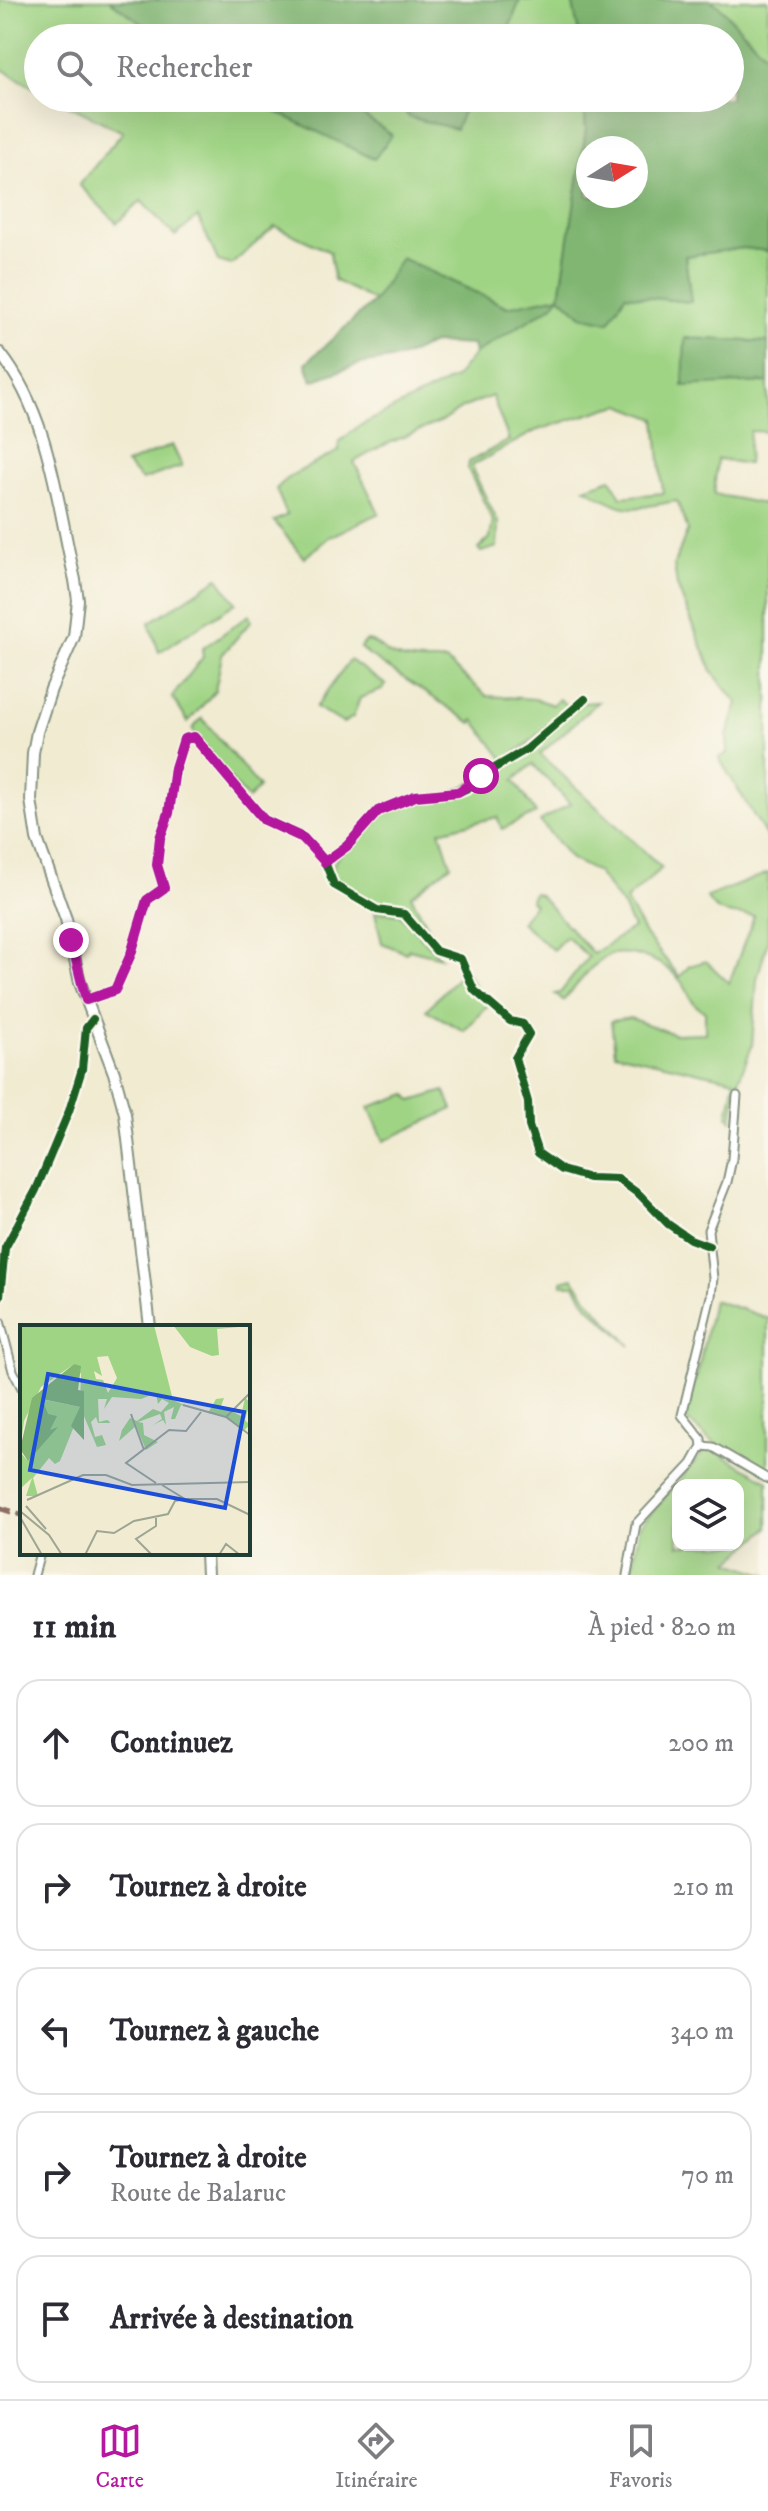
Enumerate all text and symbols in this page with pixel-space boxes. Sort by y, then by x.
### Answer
search box [24,24,744,112]
icon: search [52,46,96,90]
text: Rechercher [116,50,252,87]
north arrow [576,136,648,208]
route start [463,758,499,794]
route end [53,922,89,958]
inset map [20,1325,250,1555]
map controls [672,1479,744,1551]
button: layers [672,1479,744,1551]
text: 11 min [32,1606,116,1648]
text: À pied · 820 m [588,1611,736,1644]
icon: ahead [34,1721,78,1765]
text: Continuez [110,1725,233,1762]
text: 200 m [668,1727,734,1760]
icon: right [34,1865,78,1909]
text: Tournez à droite [110,1869,307,1906]
text: 210 m [673,1871,734,1904]
icon: left [34,2009,78,2053]
text: Tournez à gauche [110,2013,319,2050]
text: 340 m [670,2015,734,2048]
text: Tournez à droite [110,2140,307,2177]
icon: right [34,2153,78,2197]
text: 70 m [681,2159,734,2192]
text: Route de Balaruc [110,2177,286,2210]
icon: arrive [34,2297,78,2341]
text: Arrivée à destination [110,2301,354,2338]
tab: Carte [96,2419,144,2494]
tab: Itinéraire [335,2419,418,2494]
tab: Favoris [609,2419,672,2494]

